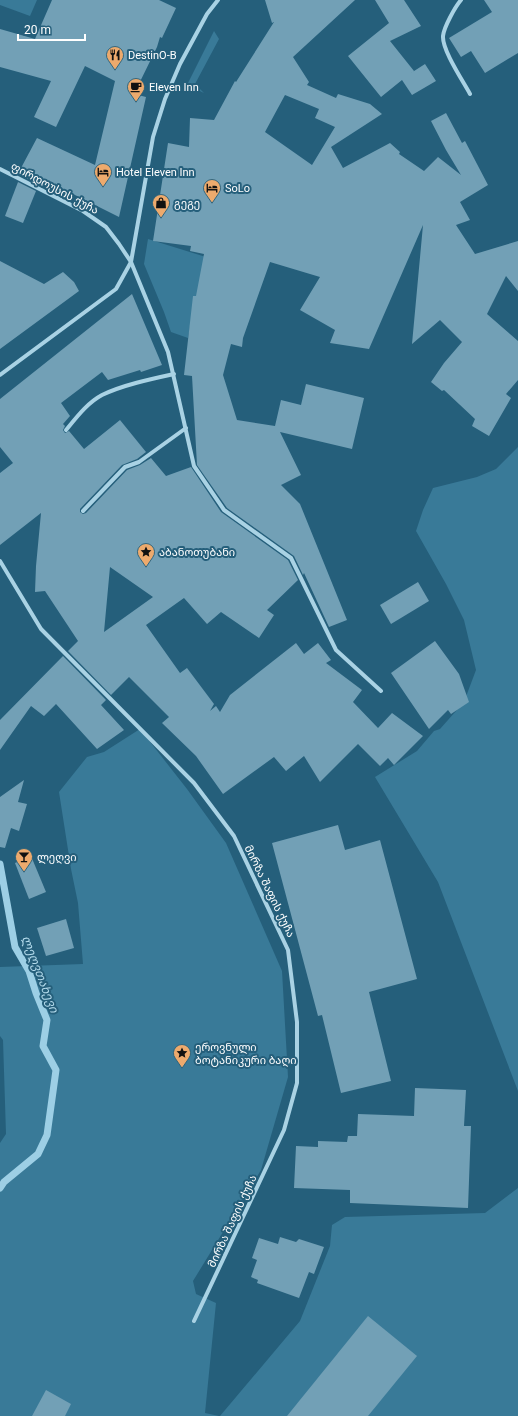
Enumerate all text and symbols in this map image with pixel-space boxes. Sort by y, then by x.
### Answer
scale bar [18,16,85,42]
text: 20 m [24,23,51,37]
restaurant icon: DestinO-B [105,45,125,70]
place label: DestinO-B [128,49,177,62]
cafe icon: Eleven Inn [126,77,146,102]
place label: Eleven Inn [149,81,199,94]
street label: ფირდოუსის ქუჩა [9,160,101,217]
hotel icon: Hotel Eleven Inn [93,162,113,187]
place label: Hotel Eleven Inn [116,166,195,179]
hotel icon: SoLo [202,178,222,203]
place label: SoLo [225,182,250,195]
shop icon: გეგე [151,193,171,218]
place label: გეგე [174,197,200,210]
place icon: აბანოთუბანი [136,542,156,567]
place label: აბანოთუბანი [159,546,235,559]
street label: მირზა შაფის ქუჩა [242,843,297,939]
bar icon: ლეღვი [14,847,34,872]
place label: ლეღვი [37,851,77,864]
water label: ლეღვთახევი [19,933,62,1016]
place label: ეროვნული ბოტანიკური ბაღი [195,1041,297,1067]
place icon: ეროვნული ბოტანიკური ბაღი [172,1043,192,1068]
street label: მირზა შაფის ქუჩა [205,1173,260,1270]

